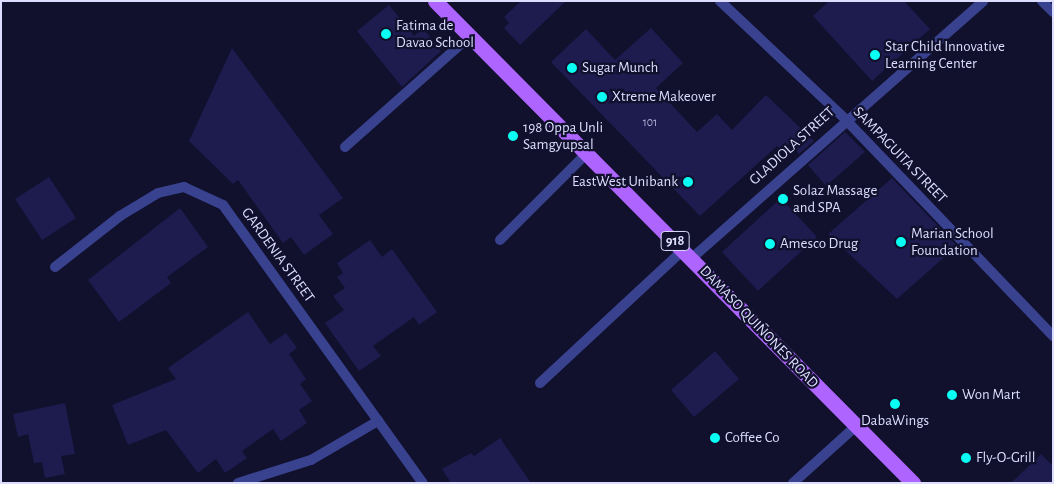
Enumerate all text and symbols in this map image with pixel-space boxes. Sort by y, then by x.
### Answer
place label: Fatima de Davao School [396,16,474,51]
marker: Fatima de Davao School [380,28,392,40]
place label: Star Child Innovative Learning Center [885,37,1005,72]
marker: Star Child Innovative Learning Center [869,49,881,61]
place label: Sugar Munch [582,59,658,77]
marker: Sugar Munch [566,62,578,74]
place label: Xtreme Makeover [612,88,716,106]
marker: Xtreme Makeover [596,91,608,103]
street label: GLADIOLA STREET [746,103,838,189]
street label: SAMPAGUITA STREET [849,103,951,207]
house number: 101 [643,116,657,130]
place label: 198 Oppa Unli Samgyupsal [523,118,603,153]
marker: 198 Oppa Unli Samgyupsal [507,130,519,142]
place label: EastWest Unibank [572,173,678,191]
marker: EastWest Unibank [682,176,694,188]
place label: Solaz Massage and SPA [793,181,877,216]
marker: Solaz Massage and SPA [777,193,789,205]
street label: GARDENIA STREET [238,204,318,306]
place label: Marian School Foundation [911,224,994,259]
road number: 918 [660,230,690,252]
place label: Amesco Drug [780,235,858,253]
marker: Marian School Foundation [895,236,907,248]
marker: Amesco Drug [764,238,776,250]
street label: DAMASO QUIÑONES ROAD [696,262,822,392]
place label: Won Mart [962,386,1020,404]
marker: Won Mart [946,389,958,401]
marker: DabaWings [889,398,901,410]
place label: DabaWings [861,412,929,430]
place label: Coffee Co [725,429,780,447]
marker: Coffee Co [709,432,721,444]
place label: Fly-O-Grill [976,449,1035,467]
marker: Fly-O-Grill [960,452,972,464]

